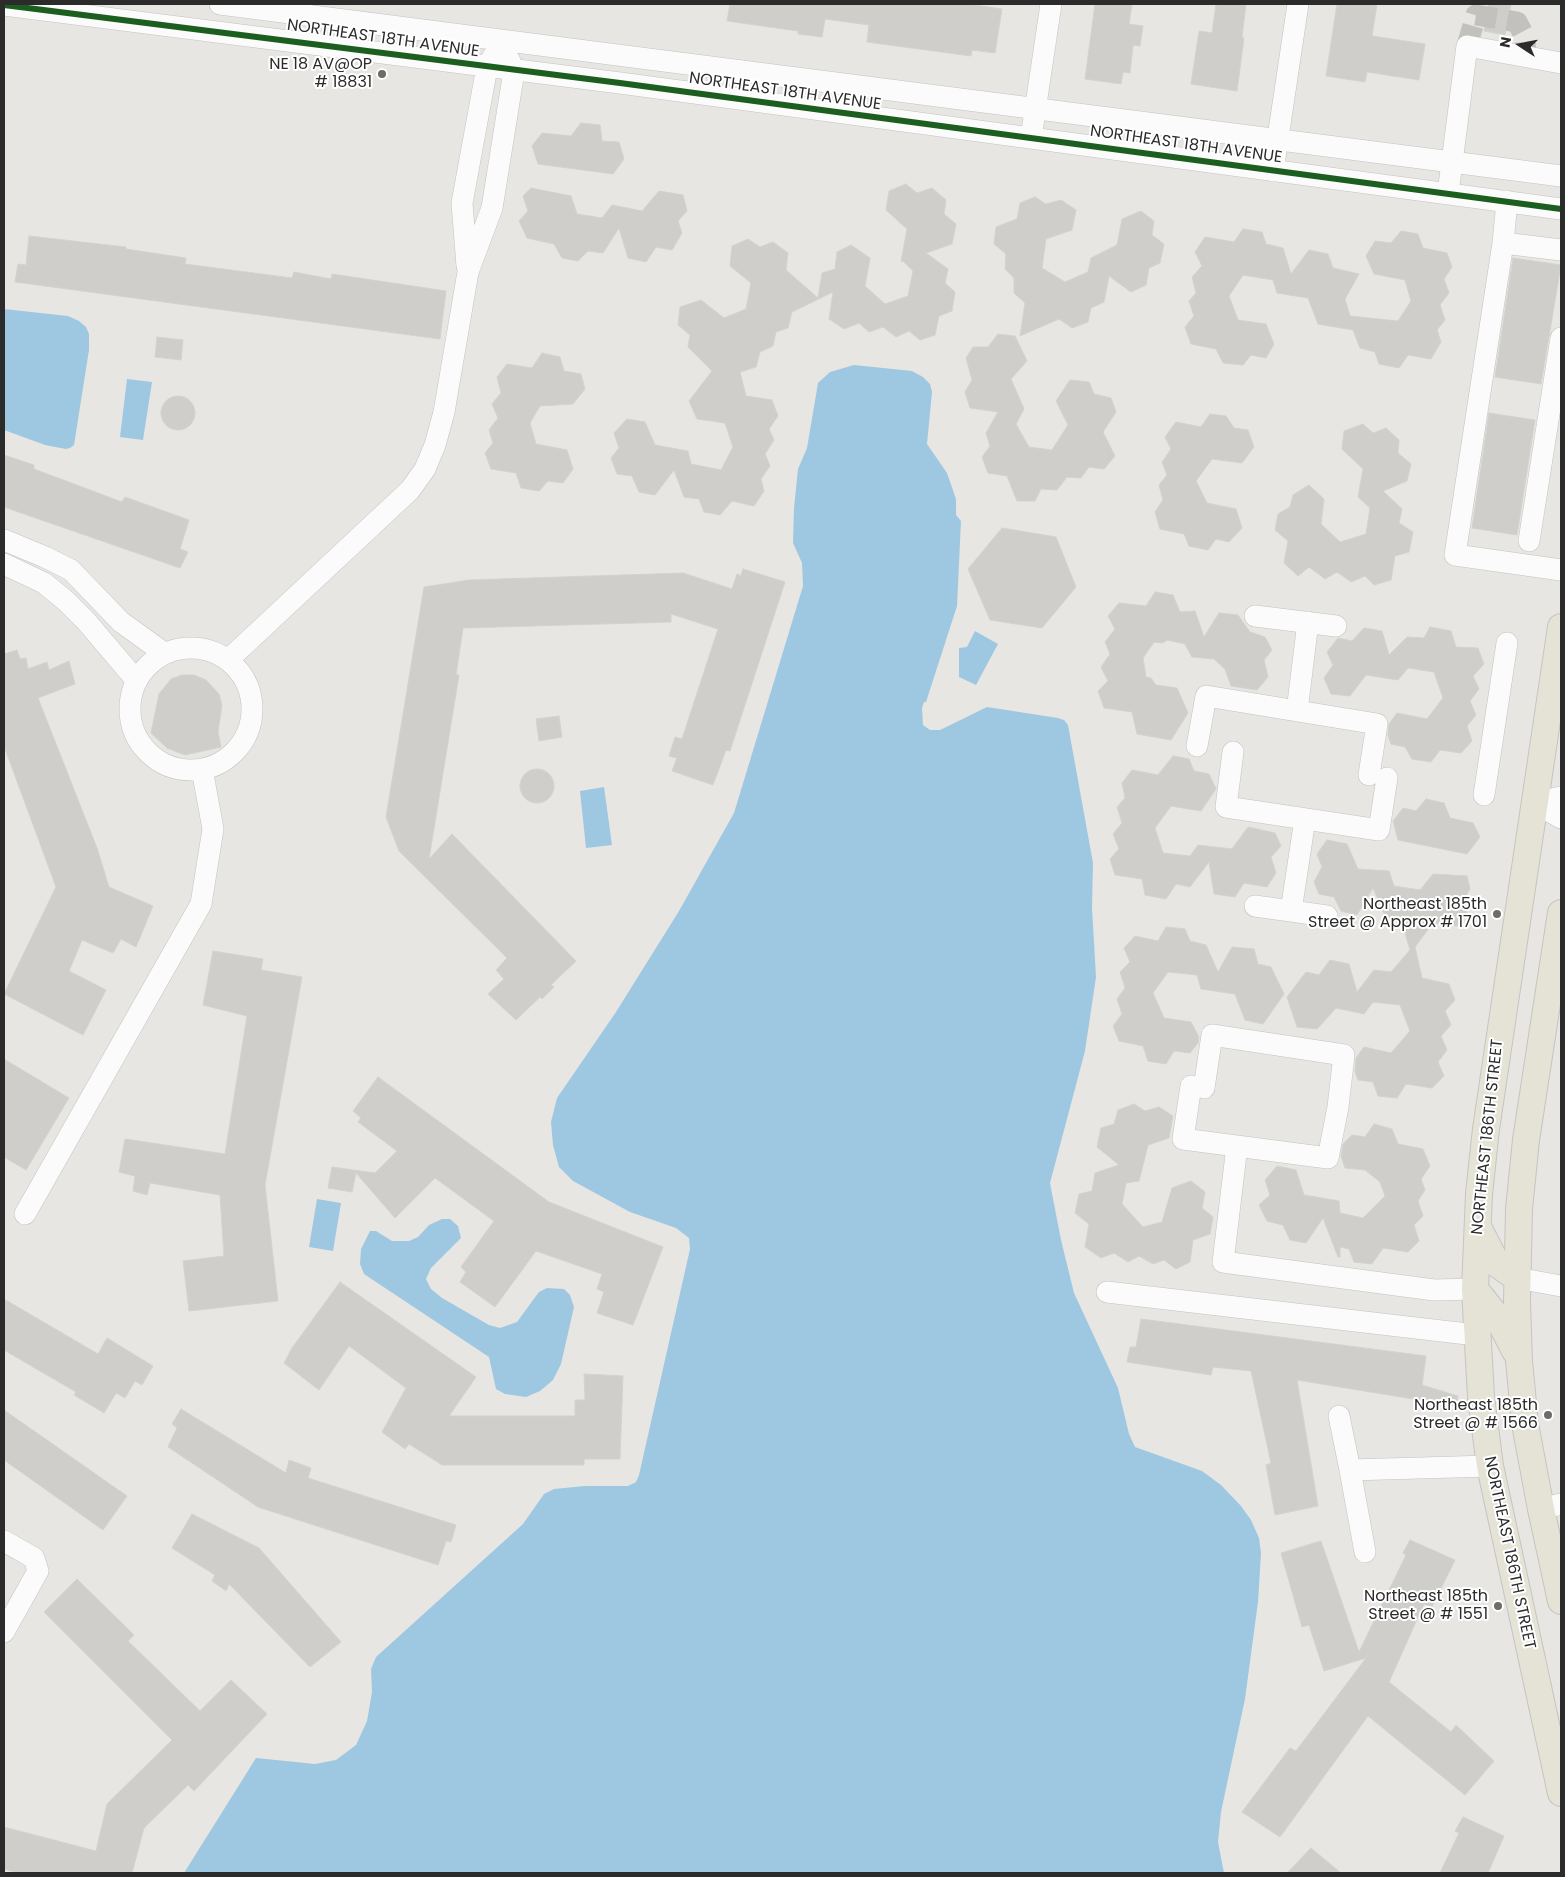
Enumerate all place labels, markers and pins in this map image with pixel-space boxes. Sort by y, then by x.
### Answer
place label: NE 18 AV@OP # 18831 [269,55,372,93]
marker: NE 18 AV@OP # 18831 [376,68,388,80]
place label: Northeast 185th Street @ Approx # 1701 [1308,895,1487,933]
marker: Northeast 185th Street @ Approx # 1701 [1491,908,1503,920]
place label: Northeast 185th Street @ # 1566 [1413,1396,1538,1434]
marker: Northeast 185th Street @ # 1566 [1542,1409,1554,1421]
place label: Northeast 185th Street @ # 1551 [1364,1587,1488,1625]
marker: Northeast 185th Street @ # 1551 [1492,1600,1504,1612]

